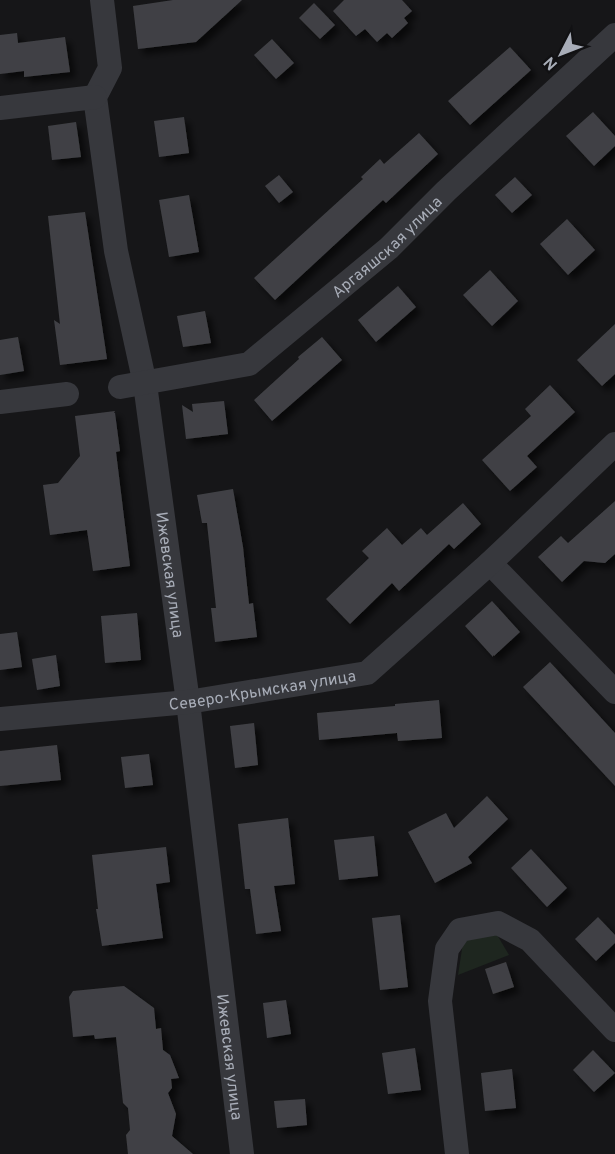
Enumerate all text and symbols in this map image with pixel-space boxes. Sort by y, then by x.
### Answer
north arrow [531,24,591,84]
text: N [540,52,563,74]
street label: Аргаяшская улица [329,193,447,303]
street label: Ижевская улица [150,511,187,639]
street label: Северо-Крымская улица [168,667,357,716]
street label: Ижевская улица [211,993,246,1121]

